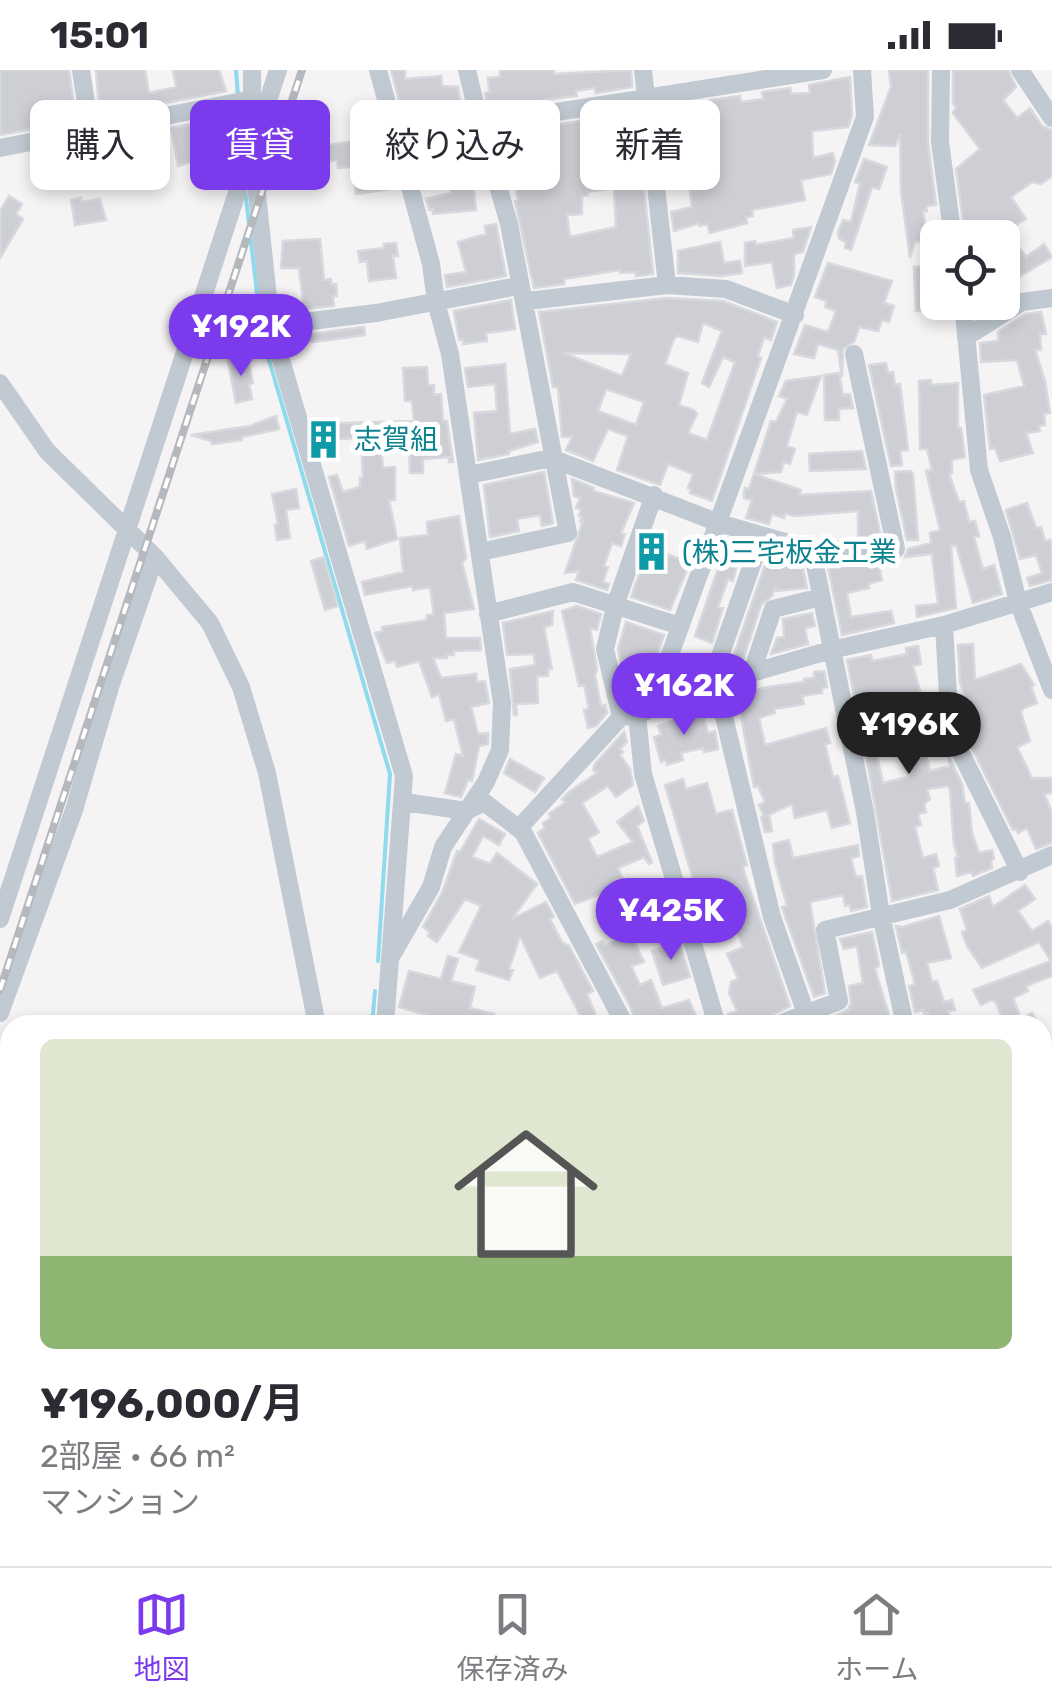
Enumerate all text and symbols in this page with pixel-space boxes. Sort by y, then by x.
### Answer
text: 15:01 [50,12,149,58]
chip: 購入 [30,100,170,190]
chip: 賃貸 [190,100,330,190]
chip: 絞り込み [350,100,560,190]
chip: 新着 [580,100,720,190]
map controls [920,220,1020,320]
button: locate [920,220,1020,320]
pin: ¥192K [171,294,311,379]
text: ¥192K [191,307,291,345]
building icon: 志賀組 [303,418,345,460]
place label: 志賀組 [354,423,438,456]
building icon: (株)三宅板金工業 [631,531,673,573]
place label: (株)三宅板金工業 [682,536,897,569]
pin: ¥162K [614,653,754,738]
text: ¥162K [634,666,734,704]
pin: ¥196K [839,692,979,777]
text: ¥196K [859,705,959,743]
pin: ¥425K [601,878,741,963]
text: ¥425K [618,891,724,929]
icon: home [436,1104,616,1284]
text: ¥196,000/月 [40,1379,304,1429]
text: 2部屋 · 66 m² [40,1437,235,1475]
text: マンション [40,1483,200,1521]
tab: 地図 [133,1587,189,1687]
tab: 保存済み [456,1587,568,1687]
tab: ホーム [835,1587,919,1687]

